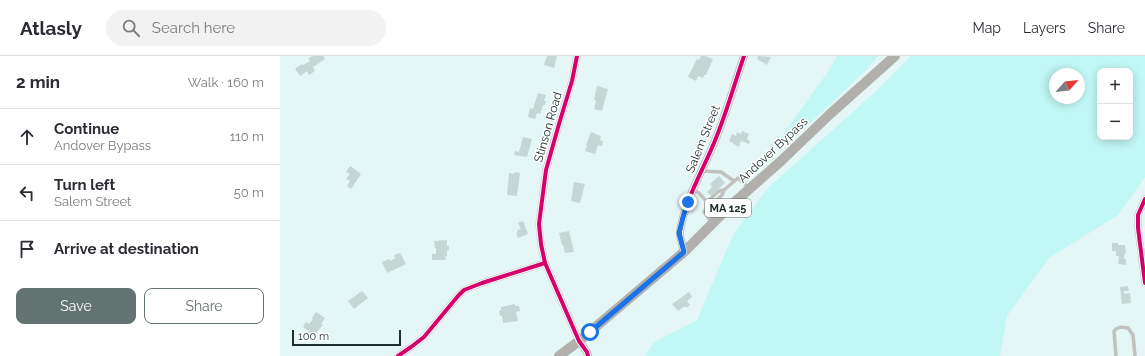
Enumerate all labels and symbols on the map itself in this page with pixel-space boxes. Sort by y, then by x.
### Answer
north arrow [1049,68,1085,104]
street label: Stinson Road [531,90,565,164]
street label: Salem Street [683,103,723,175]
street label: Andover Bypass [735,114,811,186]
route end [679,193,697,211]
road number: MA 125 [705,199,751,217]
route start [581,323,599,341]
scale bar [292,328,401,347]

